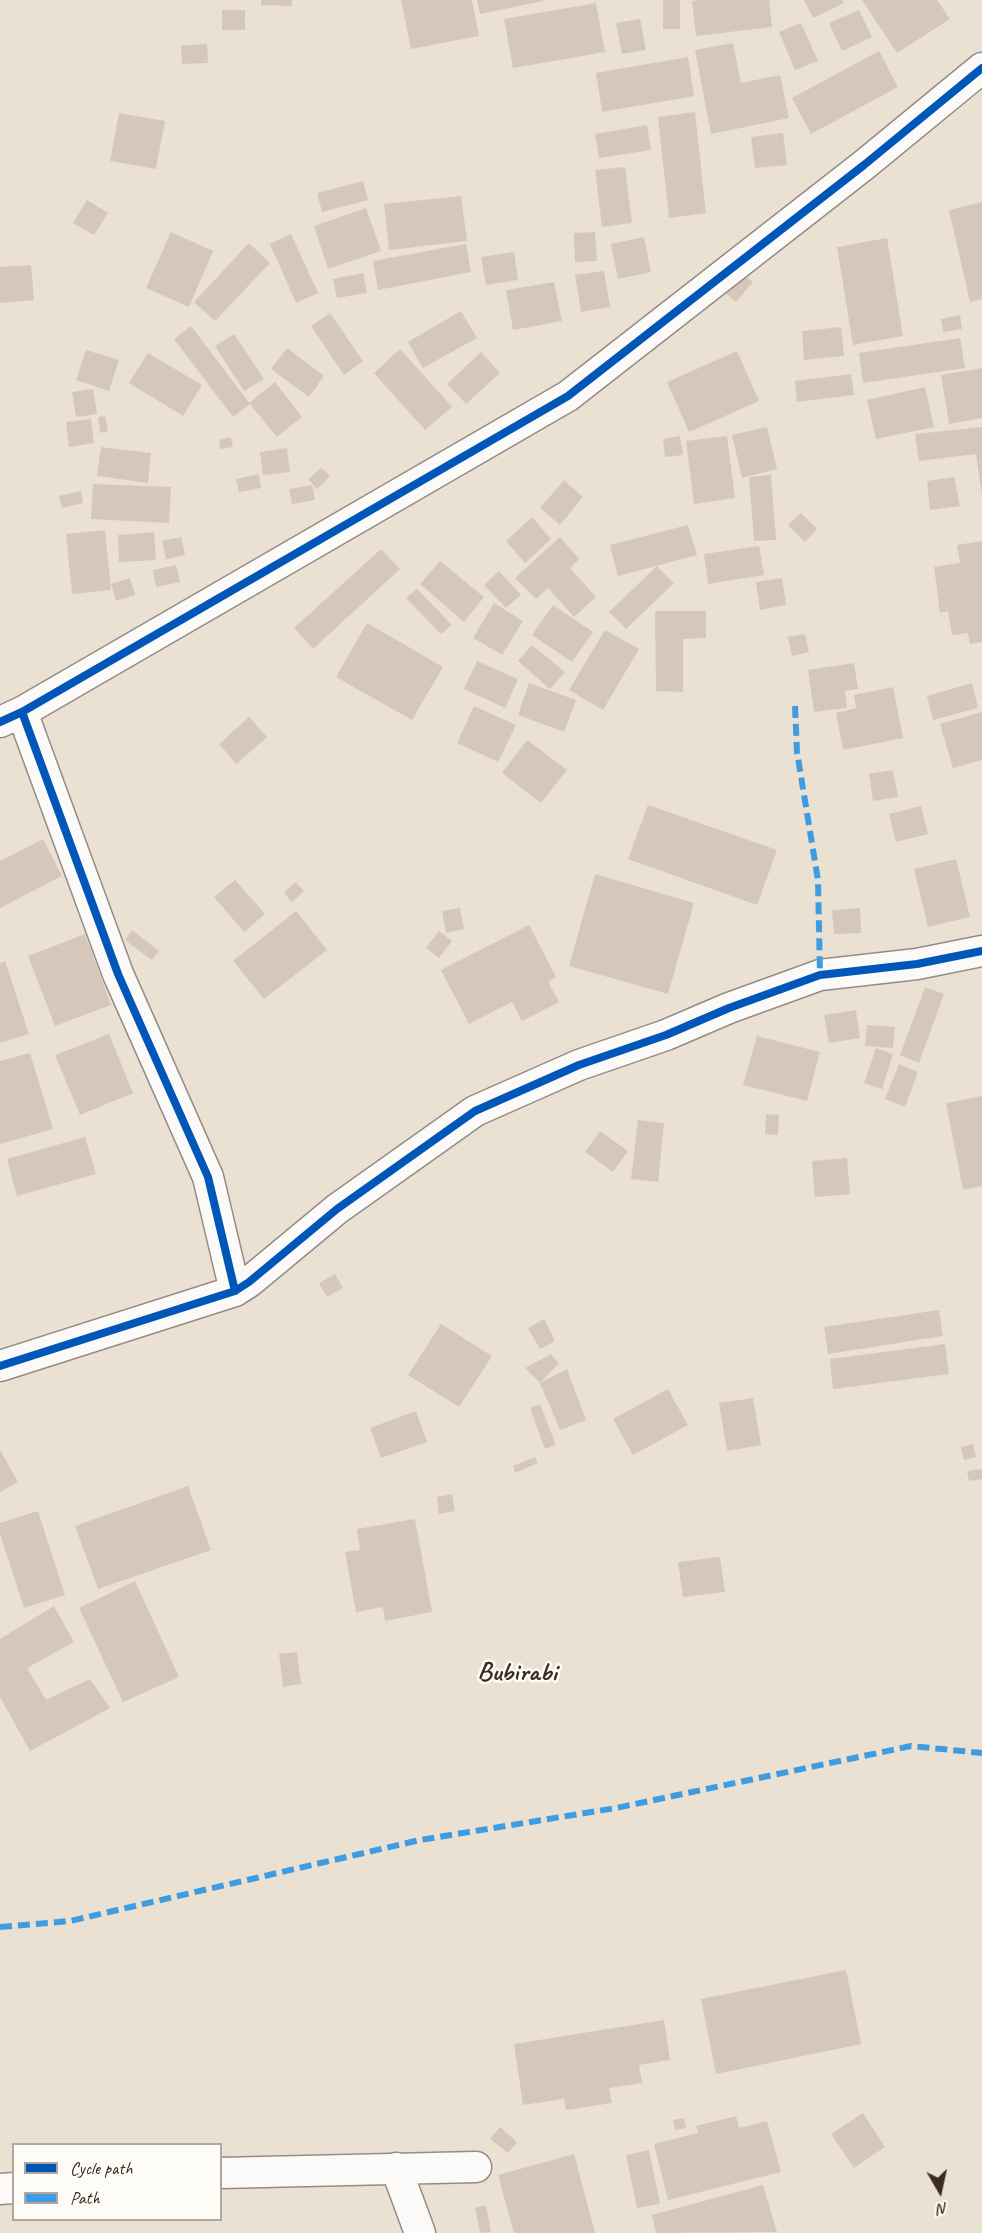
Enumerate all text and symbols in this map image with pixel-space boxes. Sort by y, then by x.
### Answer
district label: Bubirabi [477,1657,557,1689]
legend [12,2143,222,2221]
text: Cycle path [70,2157,132,2179]
north arrow [910,2161,970,2221]
text: Path [70,2187,100,2209]
text: N [936,2198,949,2219]

